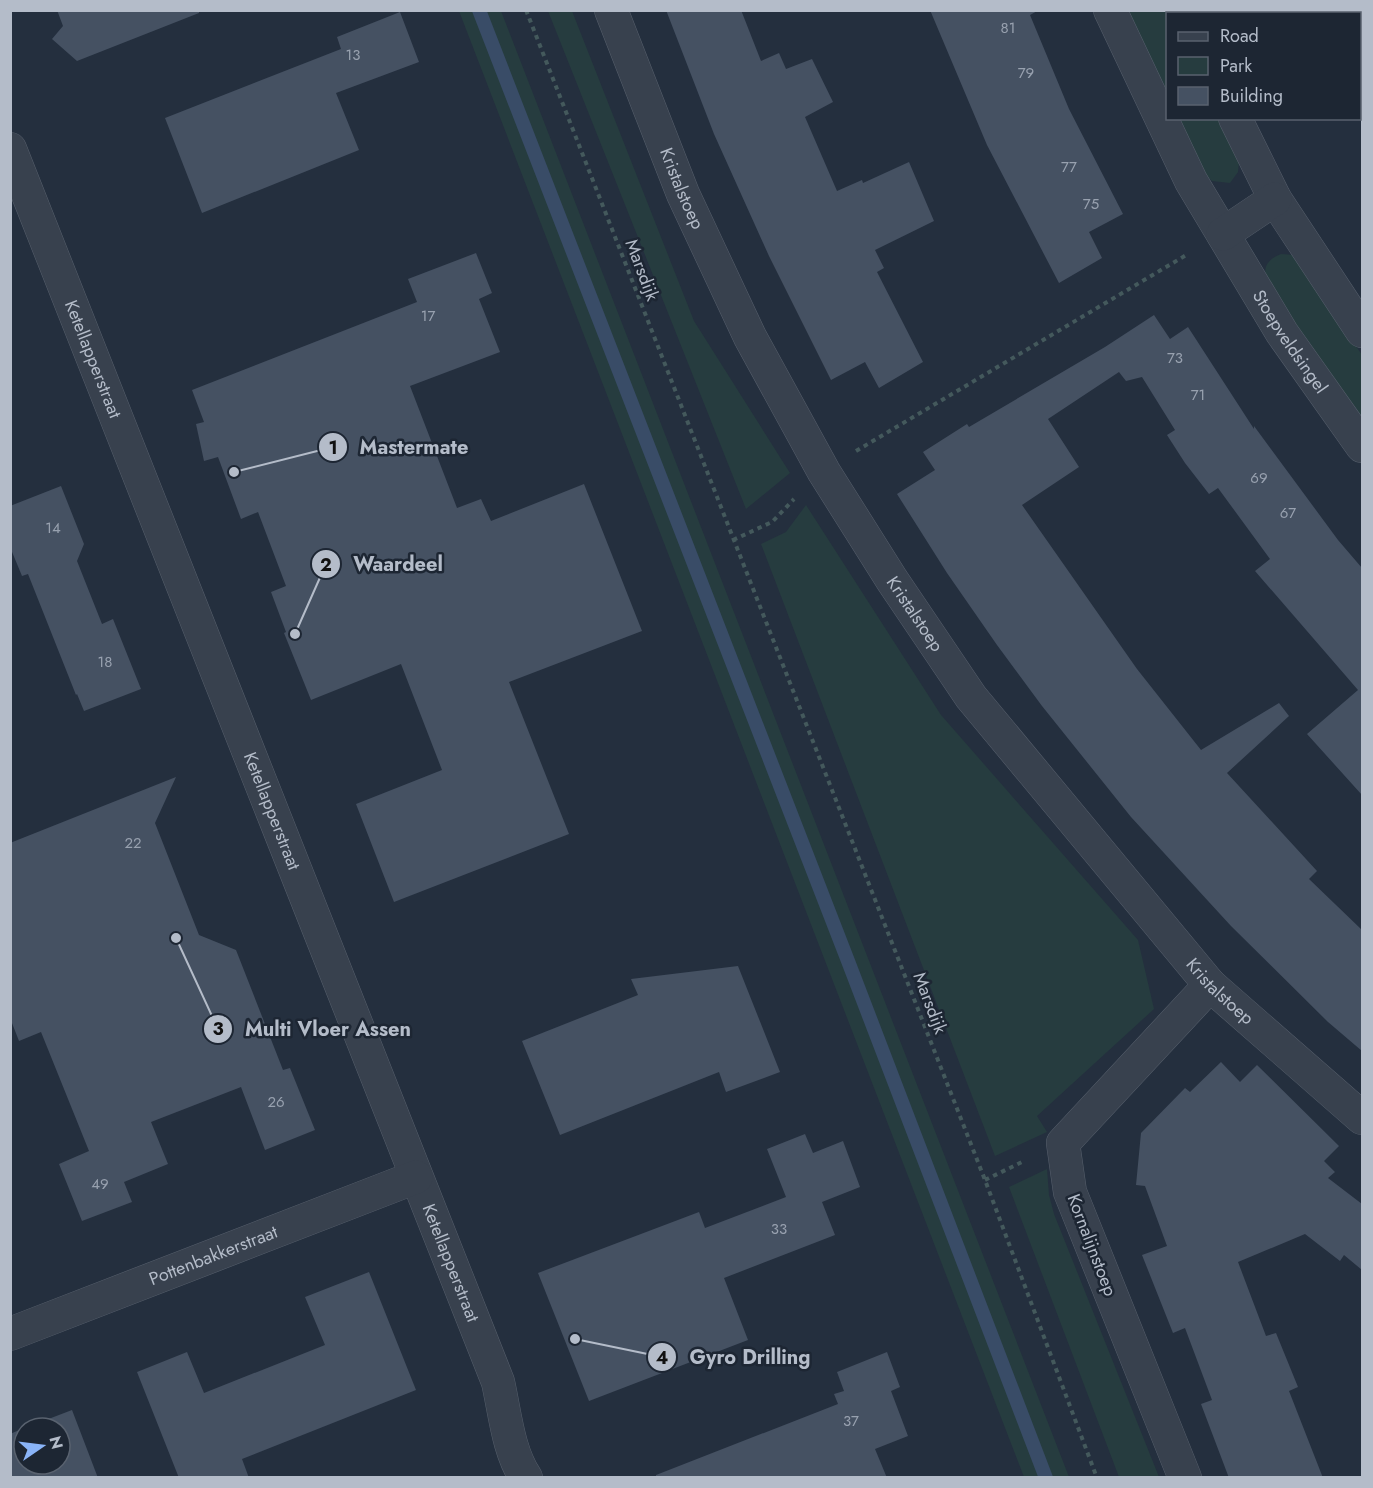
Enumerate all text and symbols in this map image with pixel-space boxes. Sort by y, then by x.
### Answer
legend [1166,12,1361,120]
house number: 81 [1001,17,1015,39]
text: Road [1220,23,1259,49]
house number: 13 [346,44,360,66]
text: Park [1220,53,1252,79]
house number: 79 [1018,62,1034,84]
text: Building [1220,83,1283,109]
street label: Kristalstoep [653,144,711,234]
house number: 77 [1061,156,1077,178]
house number: 75 [1083,193,1099,215]
street label: Marsdijk [618,235,666,305]
street label: Stoepveldsingel [1246,285,1334,399]
street label: Ketellapperstraat [58,296,128,423]
house number: 17 [421,305,435,327]
house number: 73 [1167,347,1183,369]
house number: 71 [1191,384,1205,406]
callout: Mastermate [318,428,481,466]
text: Mastermate [360,433,468,462]
text: 1 [328,435,338,461]
house number: 69 [1250,467,1268,489]
house number: 67 [1280,502,1296,524]
house number: 14 [45,517,61,539]
callout: Waardeel [311,545,454,583]
text: Waardeel [353,550,443,579]
text: 2 [320,552,332,578]
street label: Kristalstoep [880,571,950,657]
house number: 18 [98,651,112,673]
street label: Ketellapperstraat [237,748,307,875]
house number: 22 [124,832,142,854]
street label: Kristalstoep [1180,952,1260,1031]
street label: Marsdijk [906,968,954,1038]
callout: Multi Vloer Assen [203,1010,423,1048]
text: Multi Vloer Assen [245,1015,411,1044]
text: 3 [212,1016,224,1042]
house number: 26 [267,1091,285,1113]
house number: 49 [91,1173,109,1195]
street label: Kornalijnstoep [1061,1190,1123,1300]
street label: Ketellapperstraat [416,1200,486,1326]
street label: Pottenbakkerstraat [145,1218,282,1292]
house number: 33 [771,1218,787,1240]
callout: Gyro Drilling [647,1338,822,1376]
text: Gyro Drilling [689,1343,811,1372]
text: 4 [656,1345,668,1371]
house number: 37 [843,1410,859,1432]
north arrow [12,1416,72,1476]
text: N [43,1434,69,1451]

